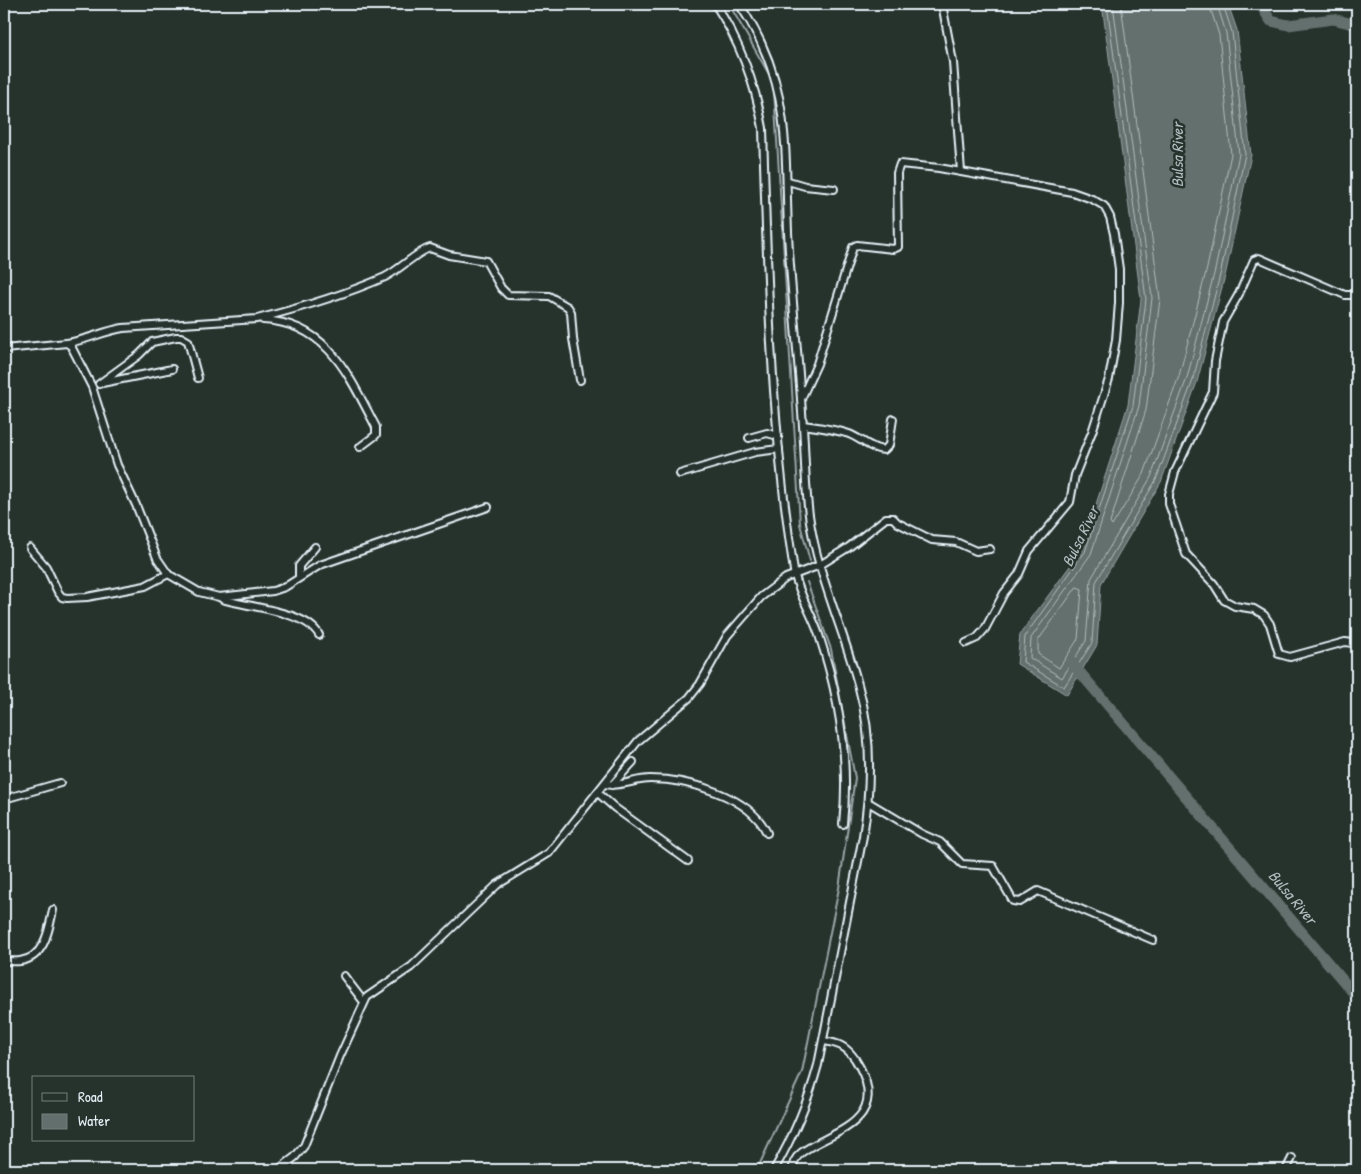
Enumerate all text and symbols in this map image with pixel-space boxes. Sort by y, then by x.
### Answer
water label: Bulsa River [1166,121,1188,187]
water label: Bulsa River [1056,500,1105,570]
water label: Bulsa River [1264,865,1323,930]
legend [32,1076,195,1142]
text: Road [78,1086,103,1107]
text: Water [78,1110,110,1131]

